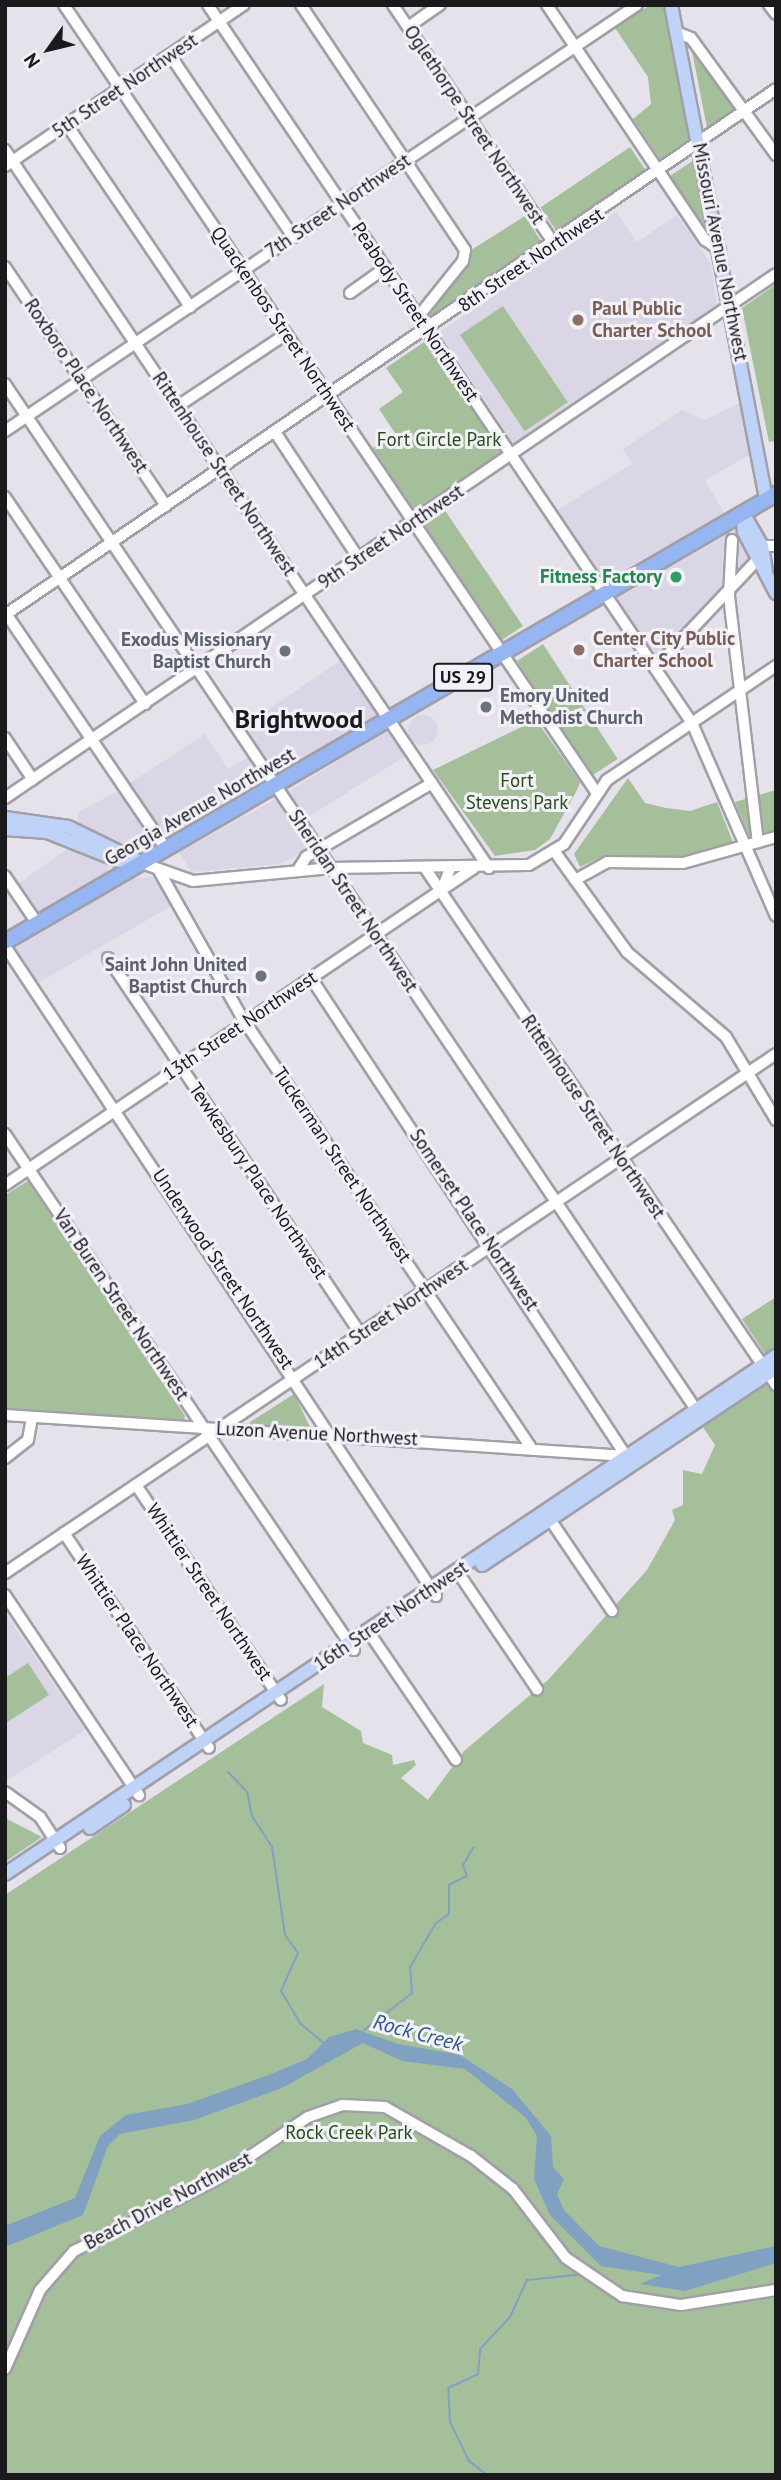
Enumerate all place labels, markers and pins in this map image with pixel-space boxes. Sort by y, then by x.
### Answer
place label: Paul Public Charter School [592,298,712,342]
marker: Paul Public Charter School [570,312,586,328]
place label: Fitness Factory [540,566,662,588]
marker: Fitness Factory [668,569,684,585]
place label: Center City Public Charter School [593,628,736,672]
place label: Exodus Missionary Baptist Church [121,629,271,673]
marker: Center City Public Charter School [571,642,587,658]
marker: Exodus Missionary Baptist Church [277,643,293,659]
place label: Emory United Methodist Church [500,685,643,729]
marker: Emory United Methodist Church [478,699,494,715]
place label: Saint John United Baptist Church [105,954,247,998]
marker: Saint John United Baptist Church [253,968,269,984]

